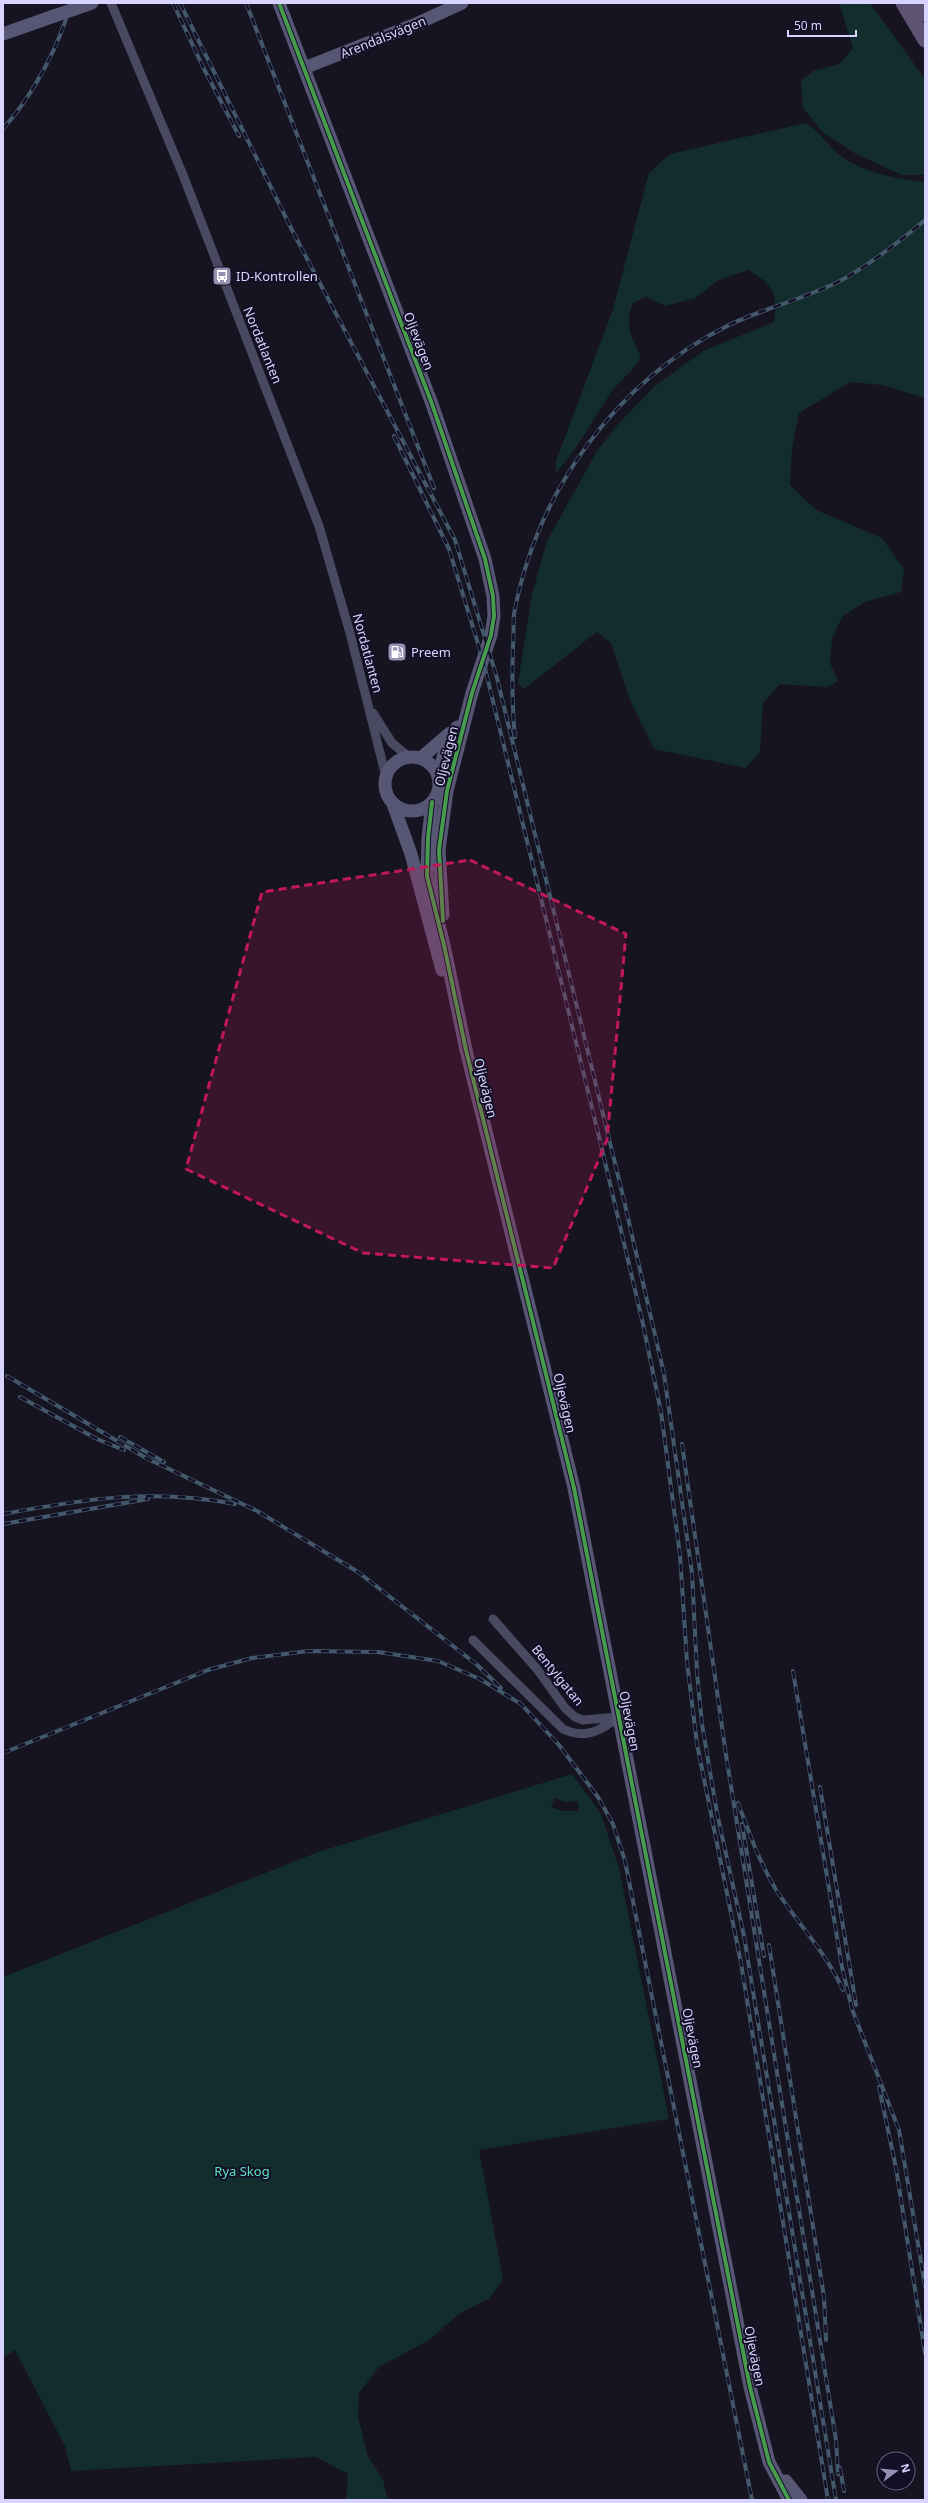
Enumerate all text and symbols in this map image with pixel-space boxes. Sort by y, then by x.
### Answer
street label: Arendalsvägen [337,12,429,62]
scale bar [788,12,856,38]
text: 50 m [794,17,822,34]
bus stop icon: ID-Kontrollen [211,265,233,287]
place label: ID-Kontrollen [236,267,318,285]
street label: Nordatlanten [239,304,287,386]
street label: Oljevägen [400,309,438,373]
street label: Nordatlanten [349,611,387,695]
fuel station icon: Preem [386,641,408,663]
place label: Preem [411,643,451,661]
street label: Oljevägen [430,724,462,788]
street label: Oljevägen [470,1056,502,1120]
street label: Oljevägen [549,1371,581,1435]
street label: Bentylgatan [528,1641,588,1709]
street label: Oljevägen [615,1689,645,1753]
street label: Oljevägen [678,2006,708,2070]
park label: Rya Skog [214,2162,270,2180]
street label: Oljevägen [740,2324,770,2388]
north arrow [876,2451,916,2491]
text: N [898,2462,915,2474]

